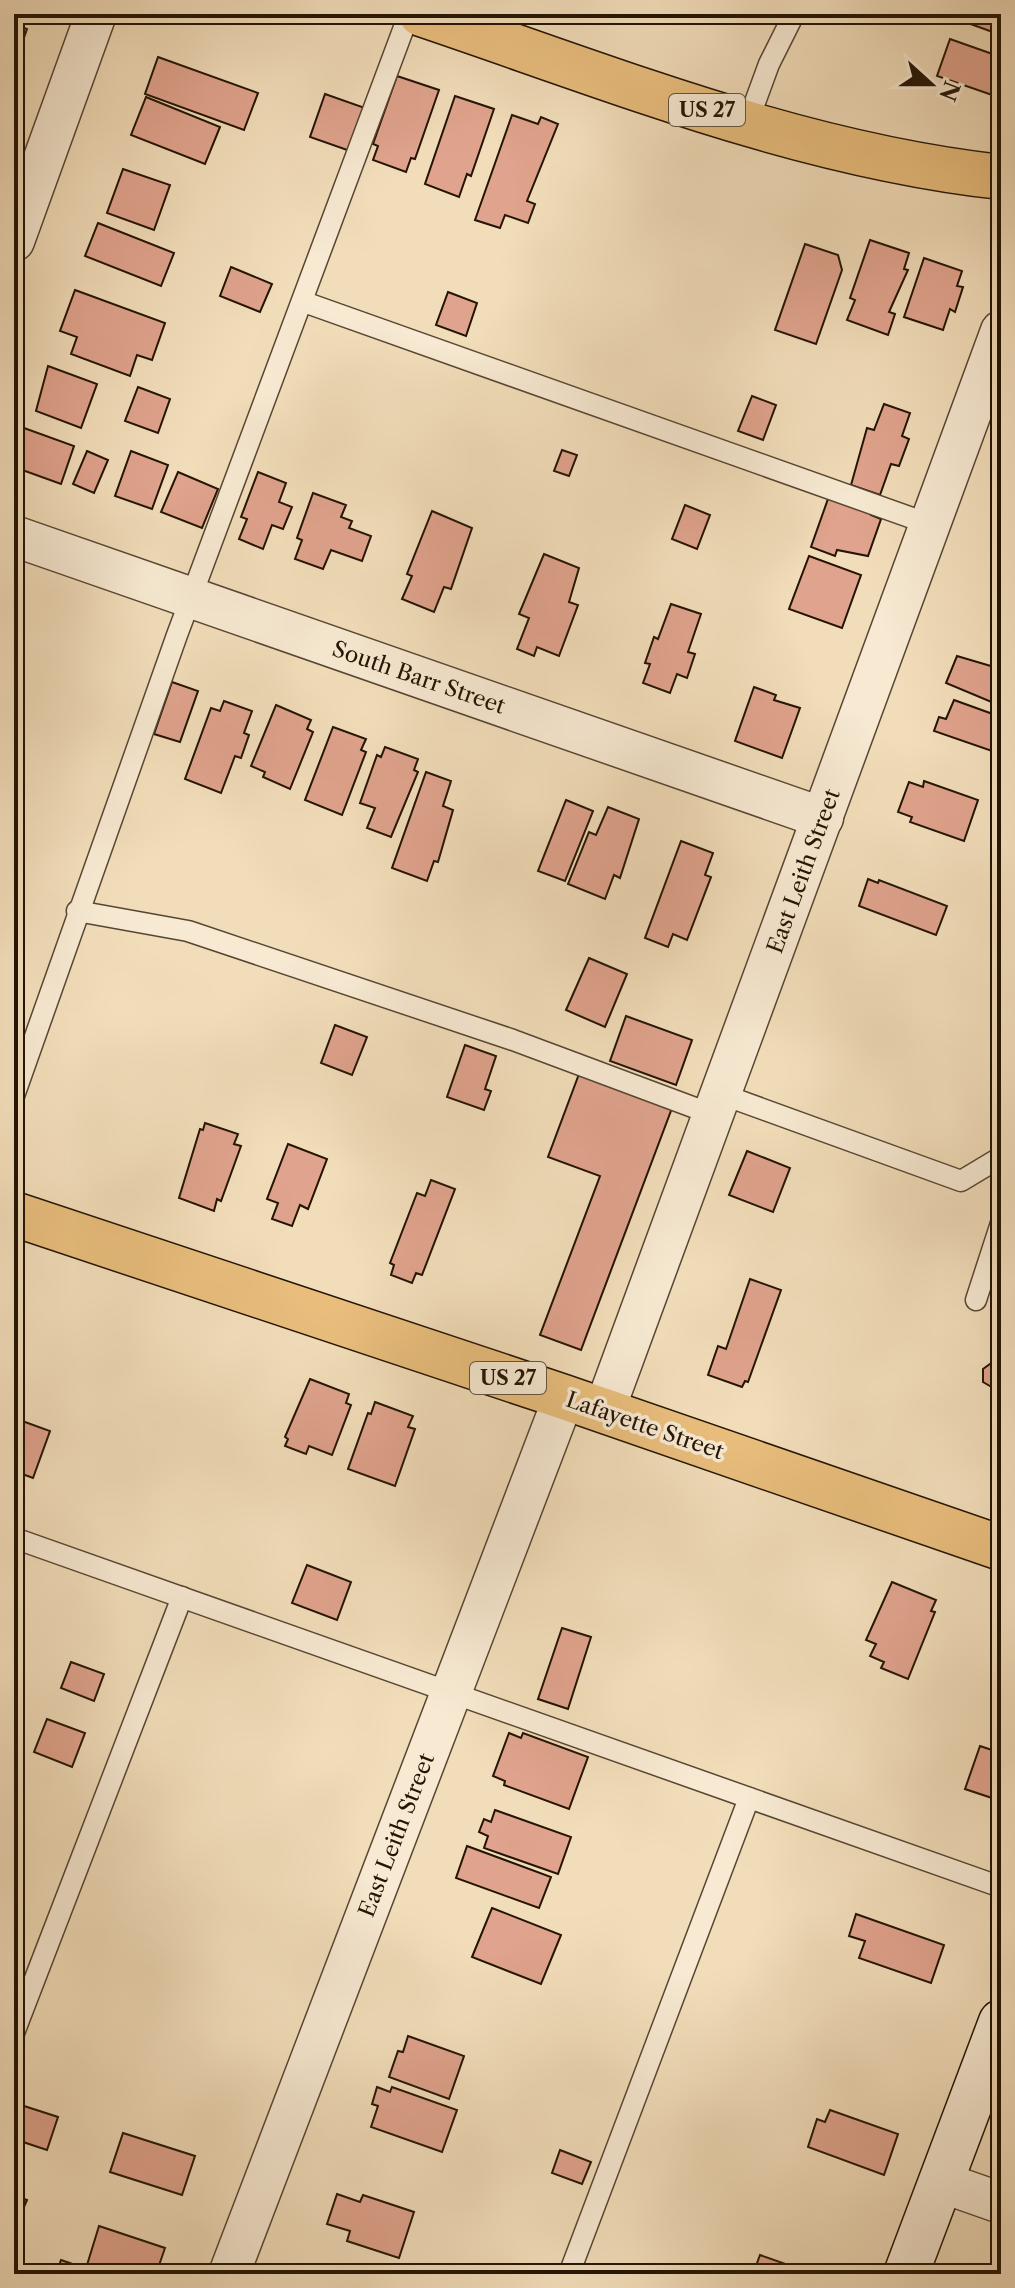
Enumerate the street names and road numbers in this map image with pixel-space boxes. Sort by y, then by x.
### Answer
road number: US 27 [669,94,745,126]
street label: South Barr Street [329,635,509,720]
street label: East Leith Street [761,785,846,957]
road number: US 27 [470,1362,546,1394]
street label: Lafayette Street [562,1386,727,1465]
street label: East Leith Street [353,1749,440,1921]

